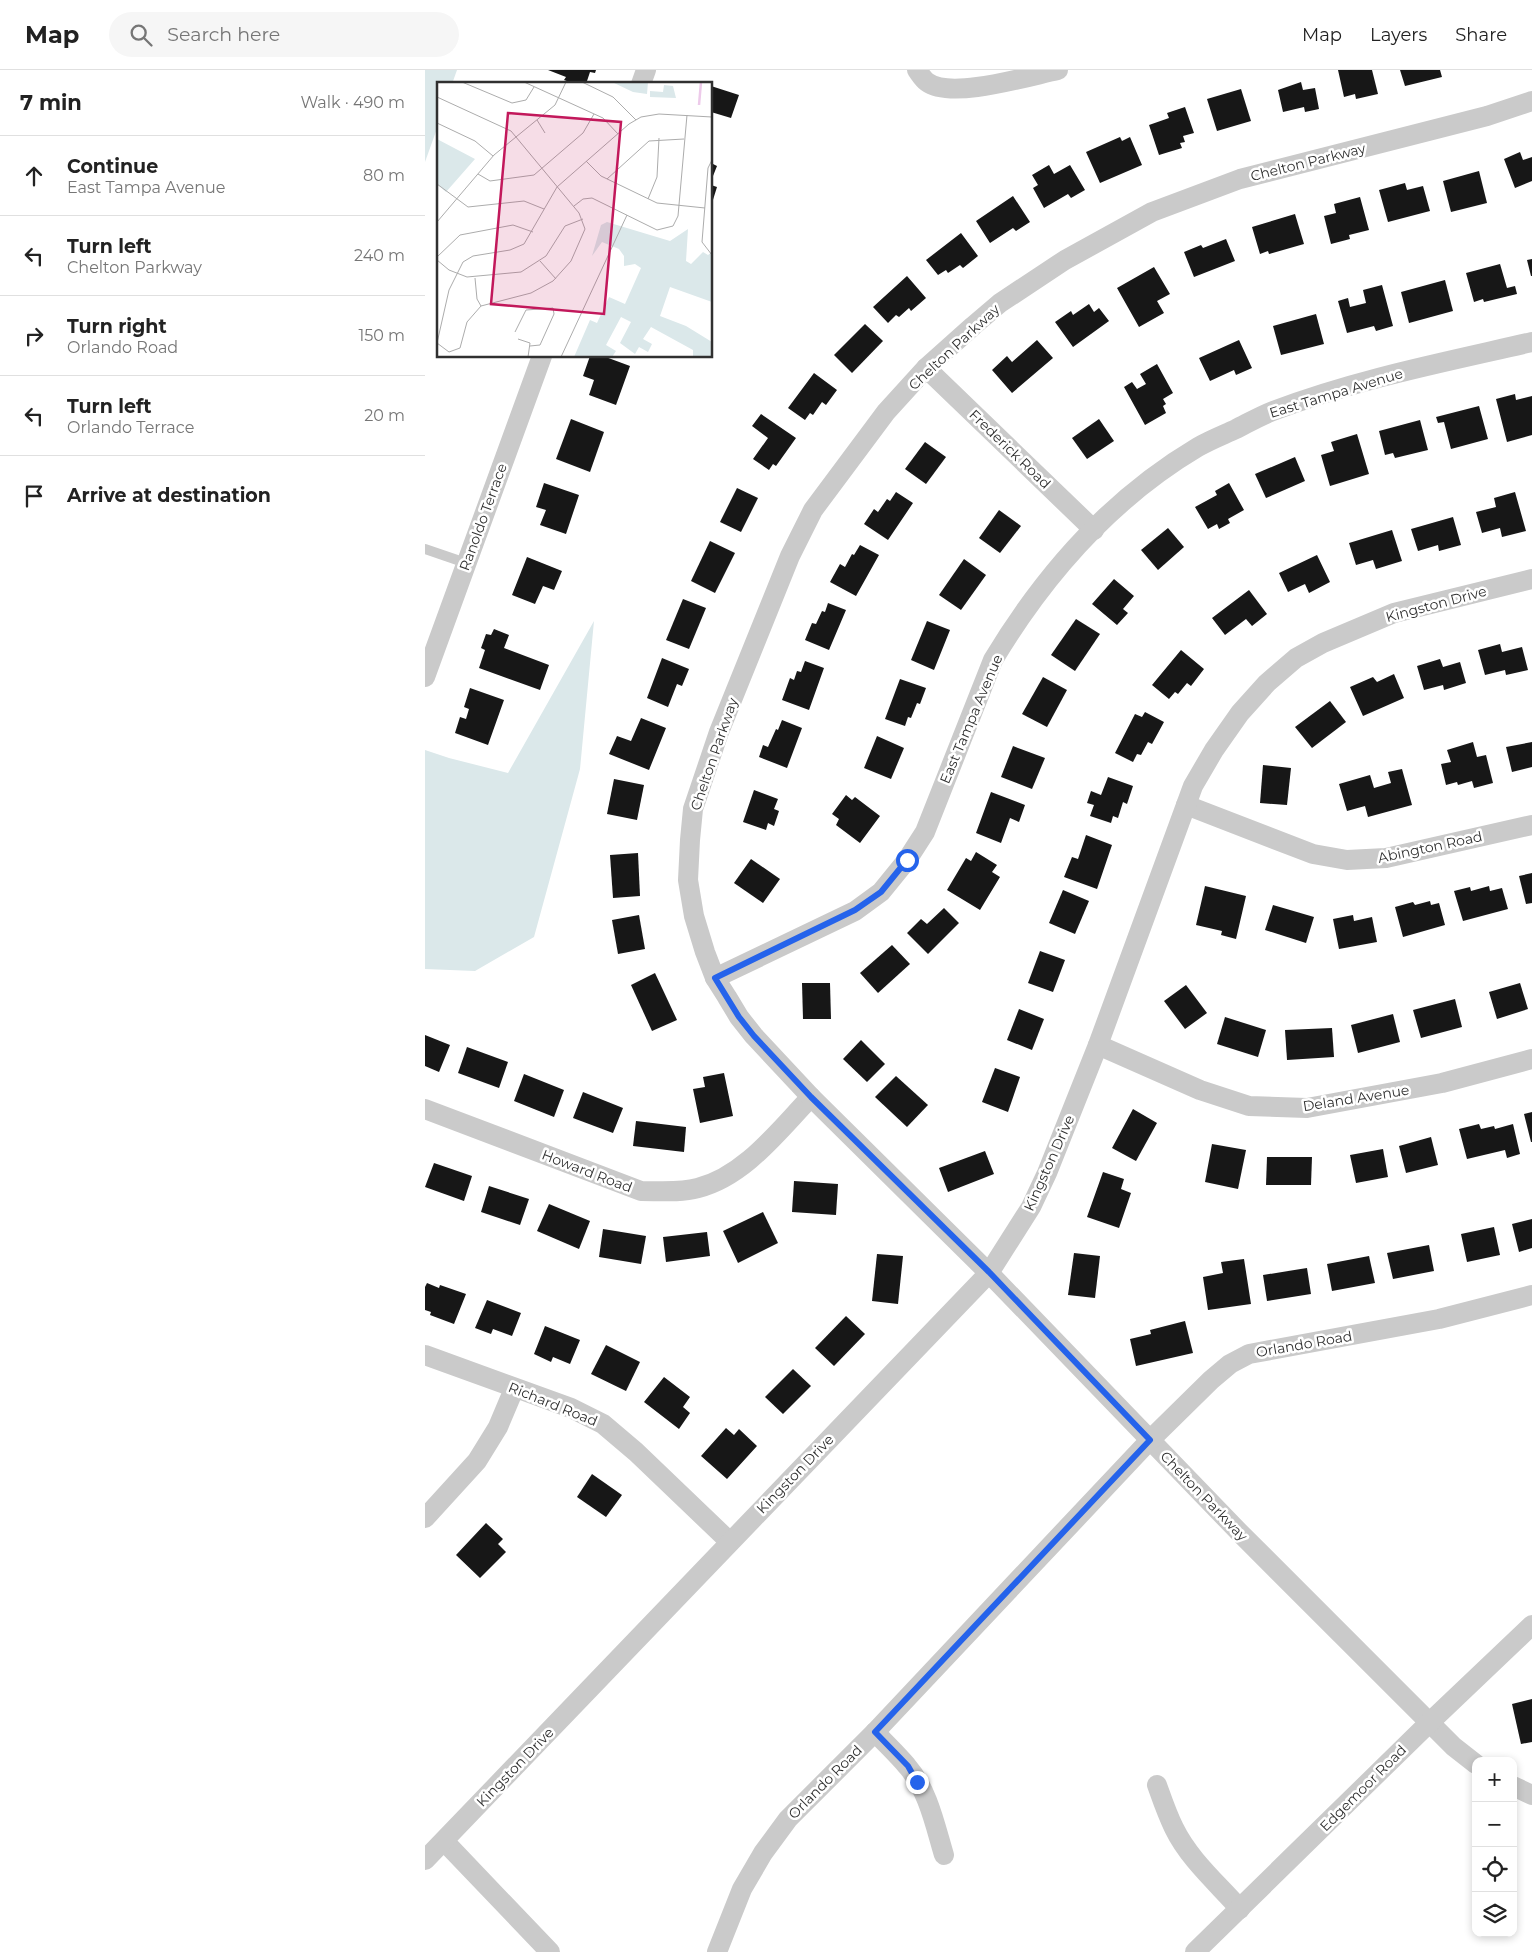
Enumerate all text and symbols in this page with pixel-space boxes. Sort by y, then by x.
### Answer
search box [109,12,459,57]
text: Map [25,20,79,49]
icon: search [127,21,155,49]
text: Search here [167,23,280,46]
text: Map [1302,24,1342,46]
text: Layers [1370,24,1427,46]
text: Share [1455,24,1507,46]
inset map [437,82,713,358]
text: 7 min [20,90,82,115]
text: Walk · 490 m [300,93,405,112]
street label: Chelton Parkway [1249,139,1368,185]
text: Continue [67,155,158,178]
icon: ahead [20,162,48,190]
text: 80 m [363,166,405,185]
text: East Tampa Avenue [67,178,225,197]
text: Turn left [67,235,152,258]
icon: left [20,242,48,270]
text: 240 m [354,246,405,265]
text: Chelton Parkway [67,258,202,277]
street label: Chelton Parkway [905,300,1004,394]
text: Turn right [67,315,167,338]
icon: right [20,322,48,350]
text: 150 m [358,326,405,345]
text: Orlando Road [67,338,178,357]
street label: East Tampa Avenue [1267,364,1405,422]
text: Turn left [67,395,152,418]
icon: left [20,402,48,430]
text: 20 m [364,406,405,425]
street label: Frederick Road [966,406,1054,492]
text: Orlando Terrace [67,418,194,437]
street label: Ranoldo Terrace [455,461,511,573]
icon: arrive [20,482,48,510]
text: Arrive at destination [67,484,271,507]
street label: Kingston Drive [1384,582,1488,626]
street label: East Tampa Avenue [936,652,1006,786]
street label: Chelton Parkway [686,695,742,813]
street label: Abington Road [1376,827,1484,867]
route start [896,849,919,872]
street label: Deland Avenue [1301,1081,1411,1115]
street label: Kingston Drive [1020,1112,1078,1214]
street label: Howard Road [539,1145,635,1197]
street label: Orlando Road [1255,1327,1353,1361]
street label: Richard Road [506,1378,600,1430]
street label: Kingston Drive [753,1430,837,1518]
street label: Chelton Parkway [1157,1447,1252,1545]
street label: Kingston Drive [473,1723,557,1811]
street label: Orlando Road [784,1741,866,1823]
street label: Edgemoor Road [1316,1741,1410,1835]
map controls [1472,1757,1517,1937]
button: + [1472,1757,1517,1802]
route end [906,1771,929,1794]
button: − [1472,1802,1517,1847]
button: locate [1472,1847,1517,1892]
button: layers [1472,1892,1517,1937]

